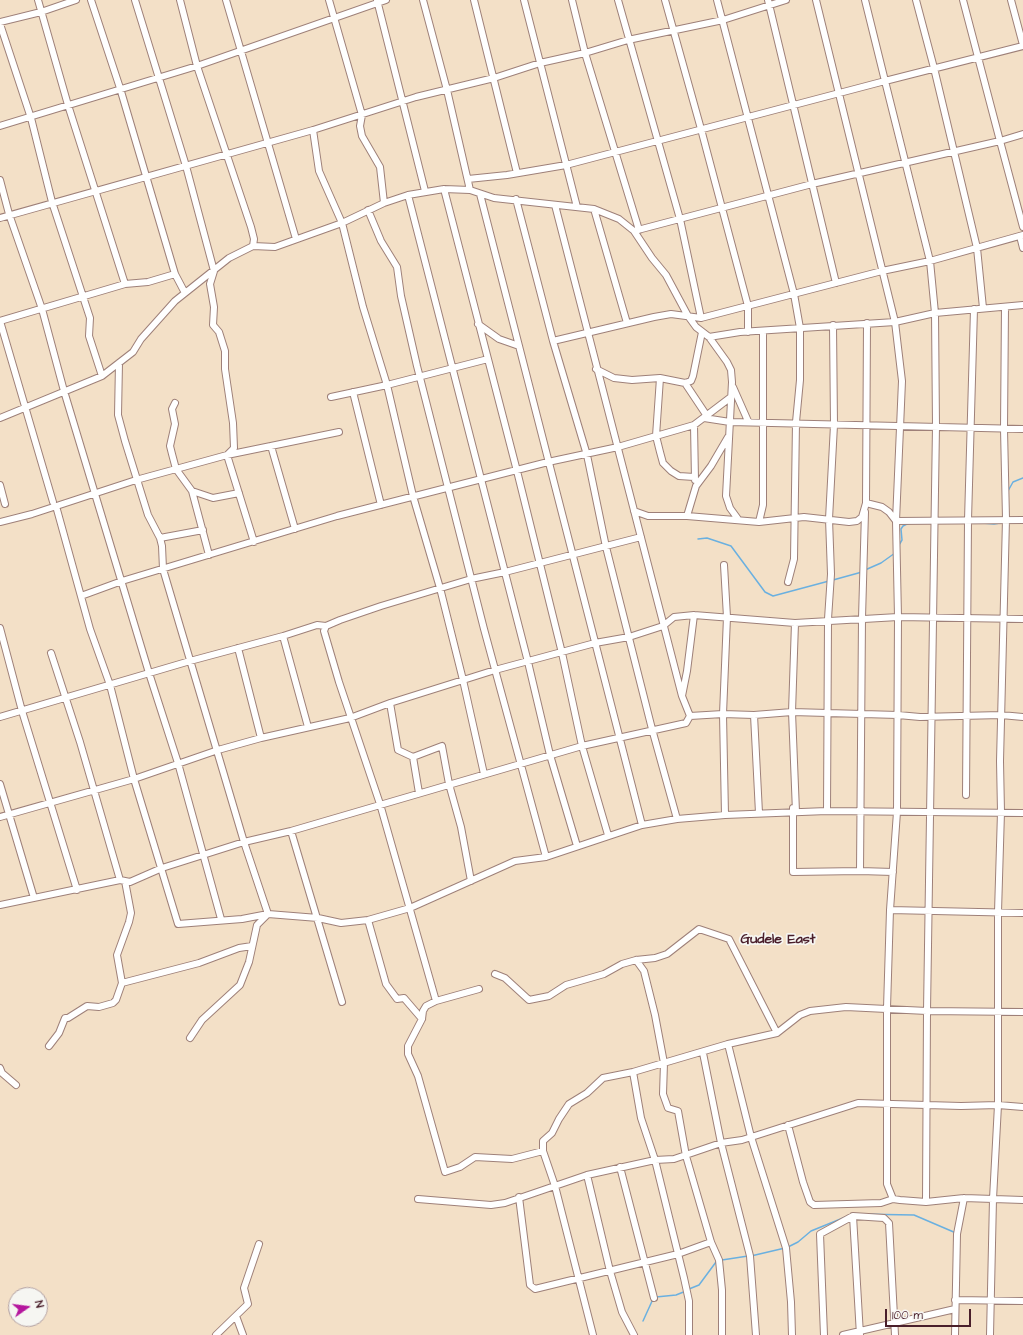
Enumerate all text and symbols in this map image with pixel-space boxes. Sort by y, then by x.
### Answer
district label: Gudele East [740,932,816,948]
north arrow [8,1287,48,1327]
text: N [31,1299,47,1309]
scale bar [887,1301,973,1327]
text: 100 m [892,1307,923,1324]

